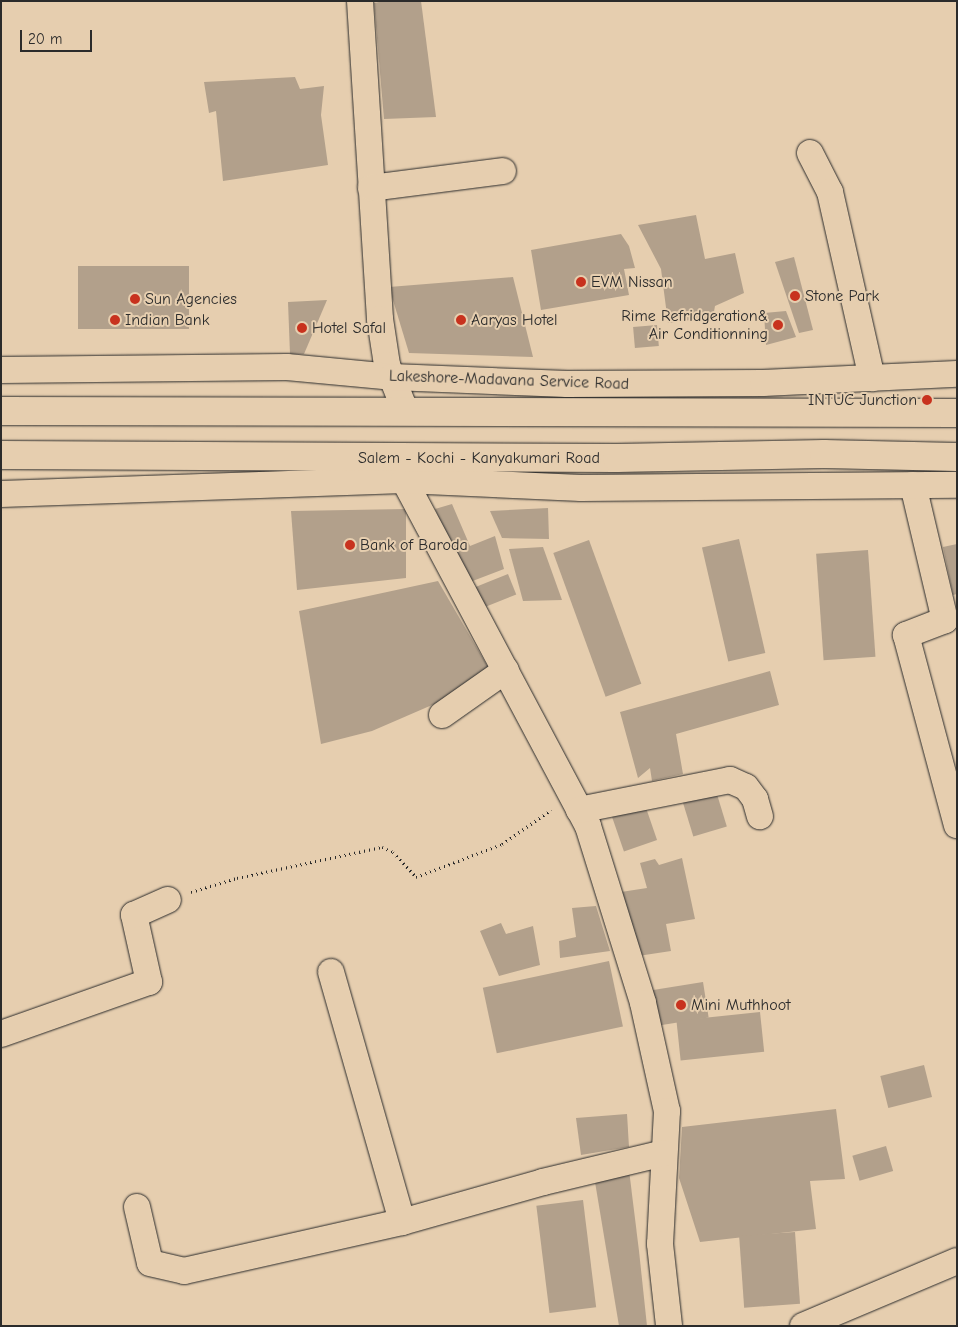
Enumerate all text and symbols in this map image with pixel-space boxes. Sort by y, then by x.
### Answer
scale bar [22,20,95,52]
text: 20 m [28,30,62,48]
place label: EVM Nissan [591,272,673,292]
marker: EVM Nissan [575,276,587,288]
place label: Stone Park [805,286,879,306]
place label: Sun Agencies [145,289,237,309]
marker: Stone Park [789,290,801,302]
marker: Sun Agencies [129,293,141,305]
place label: Rime Refridgeration& Air Conditionning [621,306,768,344]
place label: Indian Bank [125,310,209,330]
place label: Aaryas Hotel [471,310,558,330]
marker: Indian Bank [109,314,121,326]
marker: Aaryas Hotel [455,314,467,326]
place label: Hotel Safal [312,318,386,338]
marker: Rime Refridgeration& Air Conditionning [772,319,784,331]
marker: Hotel Safal [296,322,308,334]
street label: Lakeshore-Madavana Service Road [389,366,629,394]
place label: INTUC Junction [808,390,917,410]
marker: INTUC Junction [921,394,933,406]
street label: Salem - Kochi - Kanyakumari Road [358,448,600,468]
place label: Bank of Baroda [360,535,468,555]
marker: Bank of Baroda [344,539,356,551]
place label: Mini Muthhoot [691,995,791,1015]
marker: Mini Muthhoot [675,999,687,1011]

